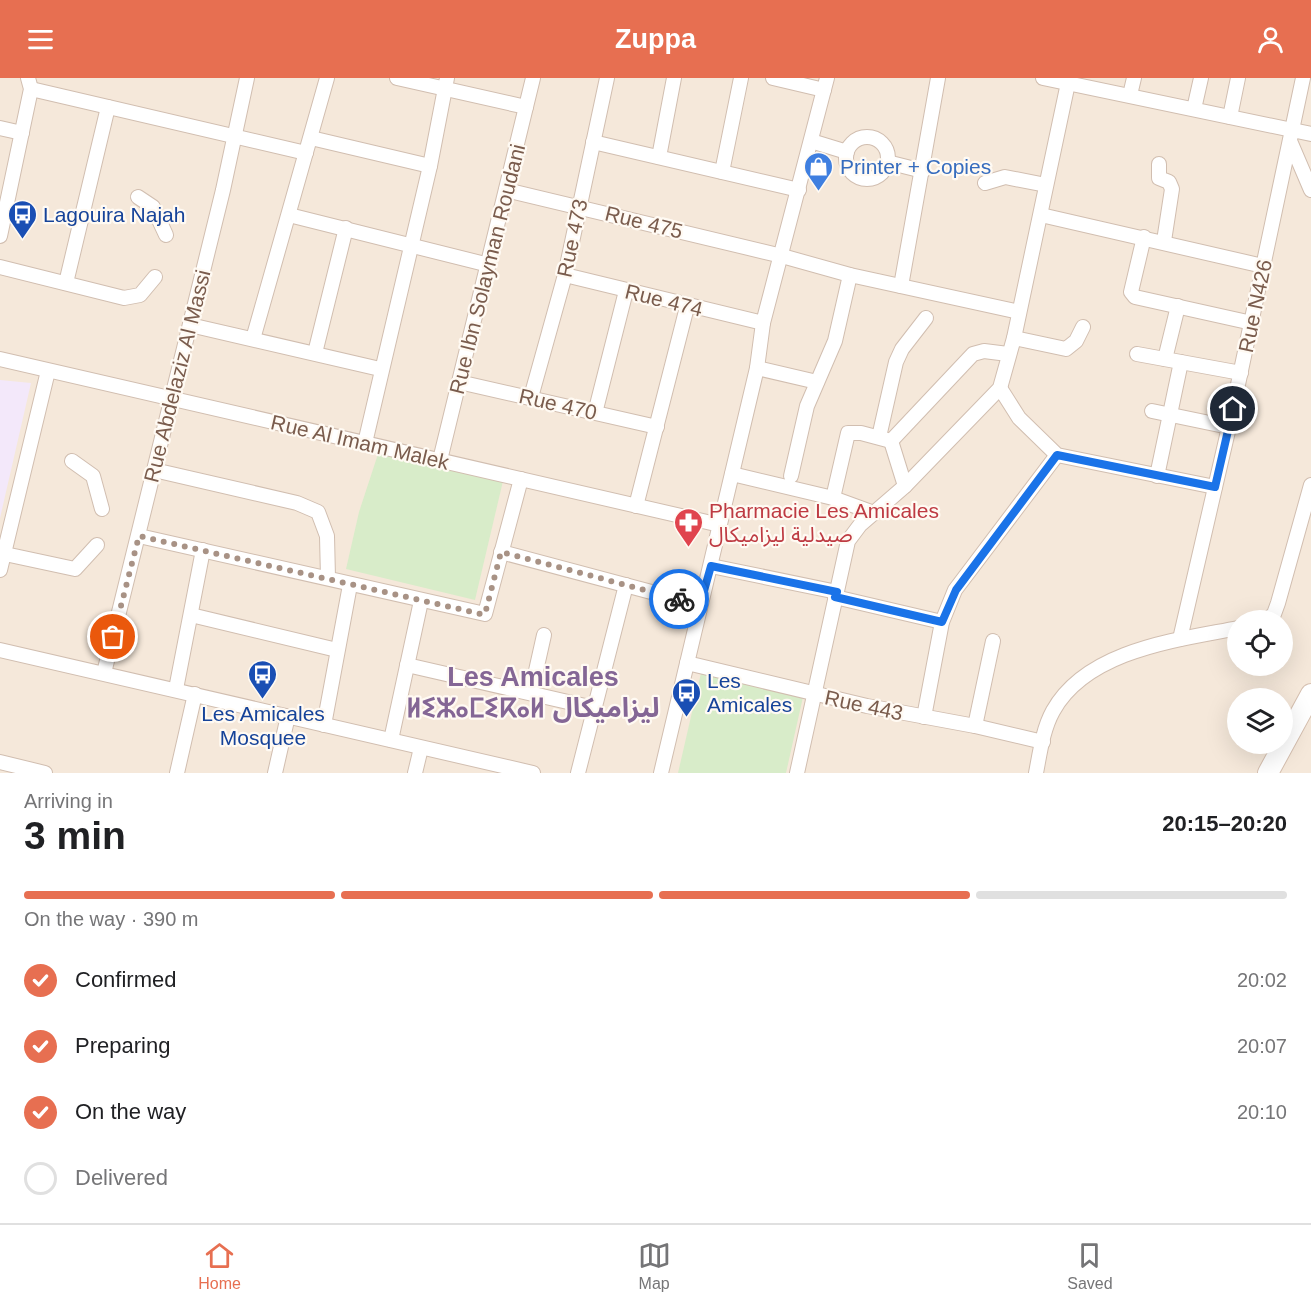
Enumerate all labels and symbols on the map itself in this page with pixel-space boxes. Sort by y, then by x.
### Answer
street label: Rue Ibn Solayman Roudani [445,142,529,396]
shop icon: Printer + Copies [803,150,835,192]
place label: Printer + Copies [840,155,991,178]
street label: Rue 473 [552,197,592,279]
bus stop icon: Lagouira Najah [6,198,38,240]
street label: Rue 475 [603,201,685,243]
place label: Lagouira Najah [43,203,185,226]
street label: Rue N426 [1234,257,1276,355]
street label: Rue Abdelaziz Al Massi [139,267,215,485]
street label: Rue 474 [623,279,706,321]
pin [1207,383,1258,434]
street label: Rue 470 [517,384,599,424]
street label: Rue Al Imam Malek [269,410,452,474]
place label: Pharmacie Les Amicales صيدلية ليزاميكال [709,499,939,547]
pharmacy icon: Pharmacie Les Amicales صيدلية ليزاميكال [672,506,704,548]
courier [649,569,709,629]
pin [87,611,138,662]
bus stop icon: Les Amicales Mosquee [247,658,279,700]
district label: Les Amicales ⵍⵉⵣⴰⵎⵉⴽⴰⵍ ليزاميكال [406,662,660,724]
place label: Les Amicales [707,669,792,716]
bus stop icon: Les Amicales [670,676,702,718]
street label: Rue 443 [823,685,905,725]
place label: Les Amicales Mosquee [201,702,325,749]

